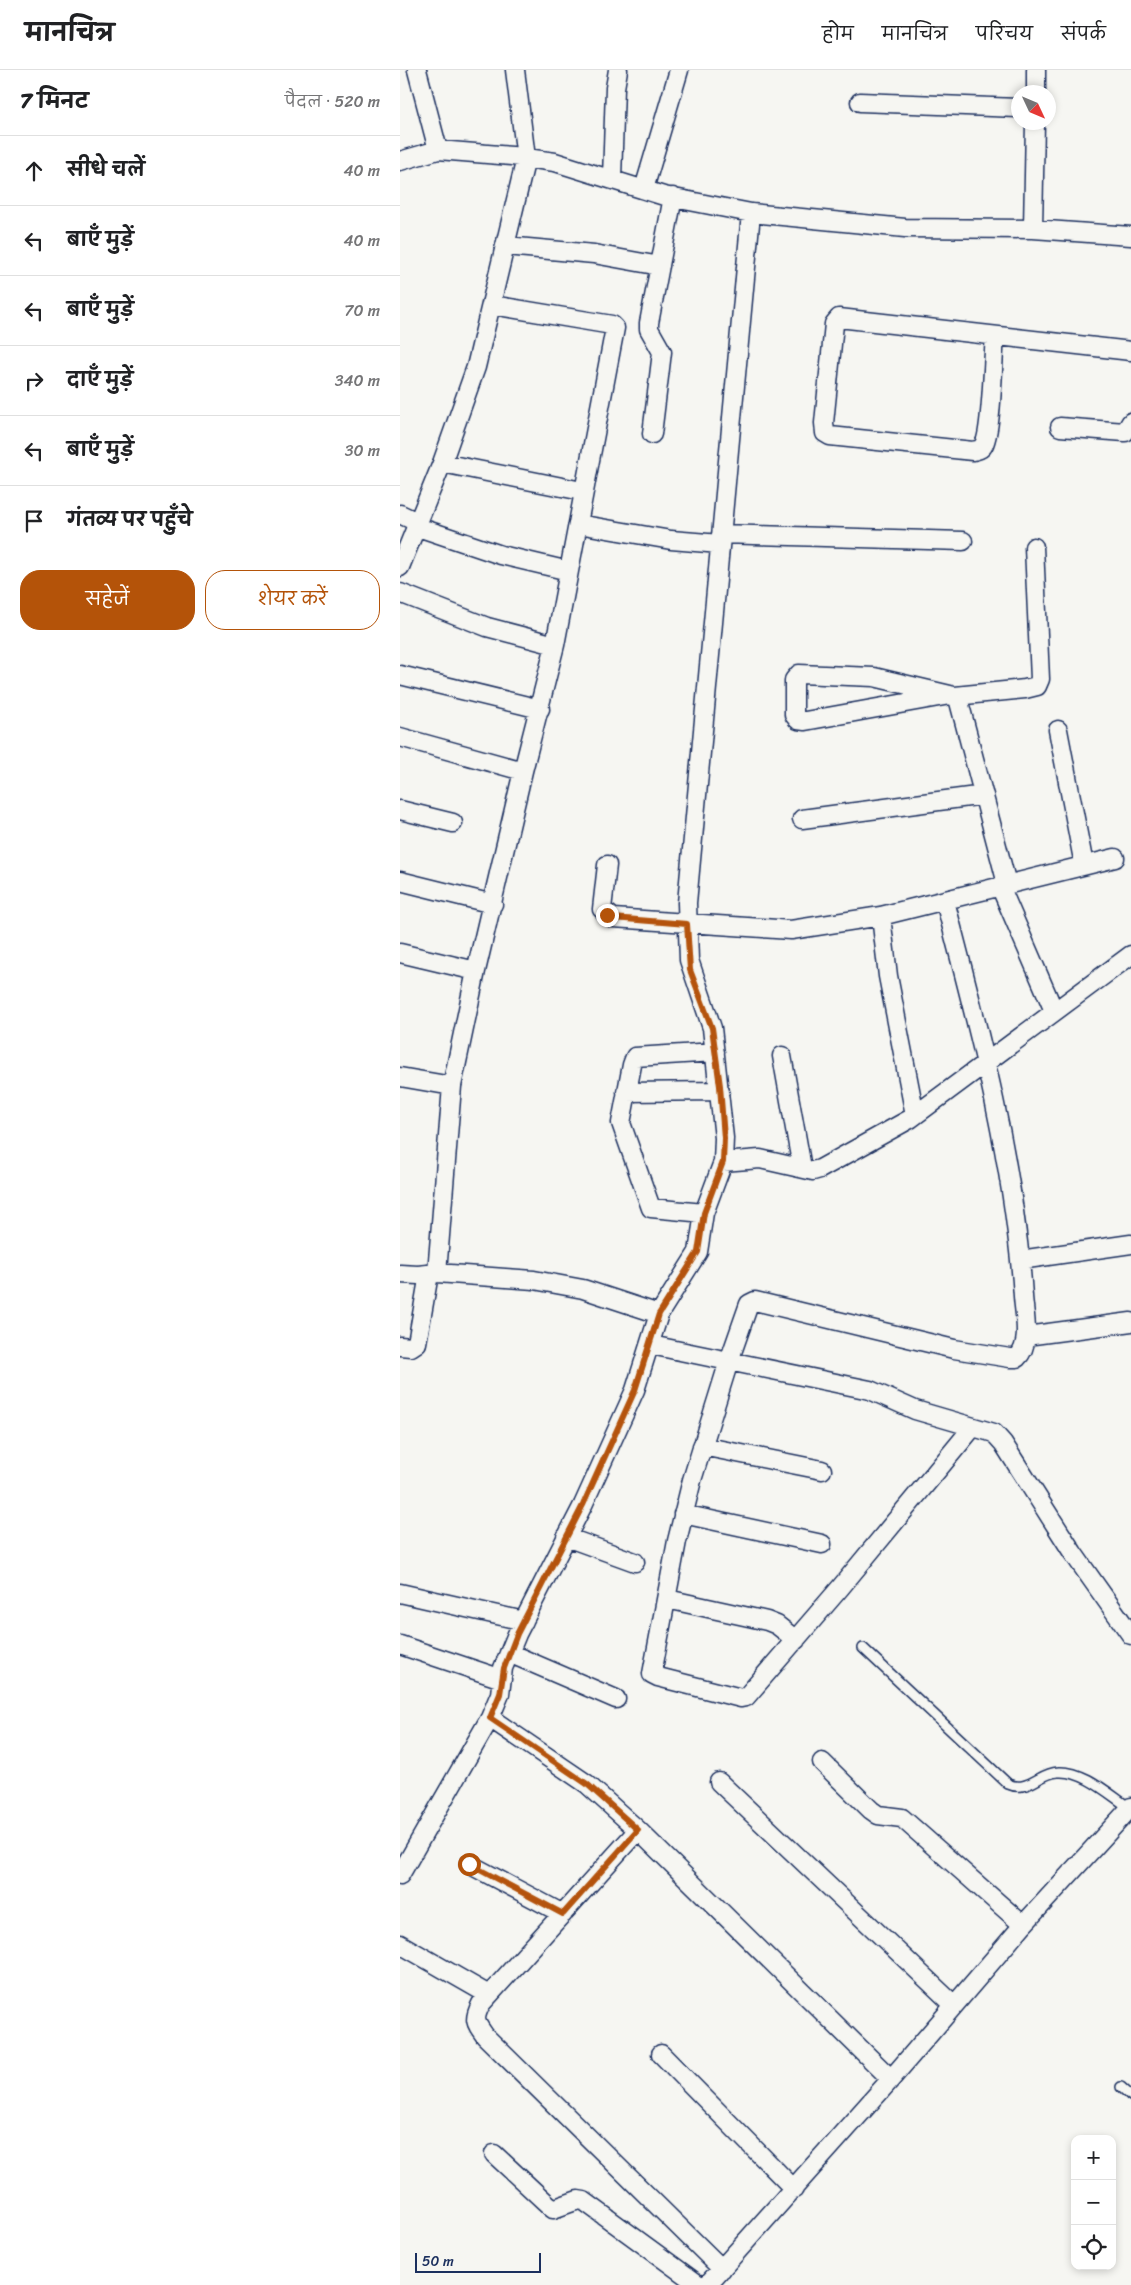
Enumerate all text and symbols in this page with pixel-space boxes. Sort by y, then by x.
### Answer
text: मानचित्र [25,12,114,54]
text: होम [822,18,854,50]
text: मानचित्र [882,18,948,50]
text: परिचय [976,18,1033,50]
text: संपर्क [1061,18,1106,50]
text: 7 मिनट [20,82,88,120]
north arrow [1011,85,1056,130]
text: पैदल · 520 m [285,87,380,116]
text: सीधे चलें [67,153,145,186]
text: 40 m [343,156,380,185]
icon: ahead [20,157,48,185]
text: बाएँ मुड़ें [67,223,134,256]
text: 40 m [343,226,380,255]
icon: left [20,227,48,255]
text: बाएँ मुड़ें [67,293,134,326]
text: 70 m [344,296,380,325]
icon: left [20,297,48,325]
text: दाएँ मुड़ें [67,363,133,396]
text: 340 m [335,366,380,395]
icon: right [20,367,48,395]
text: बाएँ मुड़ें [67,433,134,466]
text: 30 m [345,436,380,465]
icon: left [20,437,48,465]
text: गंतव्य पर पहुँचे [67,503,192,536]
icon: arrive [20,507,48,535]
button: सहेजें [20,570,195,630]
button: शेयर करें [205,570,380,630]
route end [596,904,619,927]
route start [458,1853,481,1876]
map controls [1071,2135,1116,2270]
button: + [1071,2135,1116,2180]
button: − [1071,2180,1116,2225]
button: locate [1071,2225,1116,2270]
text: 50 m [422,2249,454,2274]
scale bar [415,2250,541,2273]

